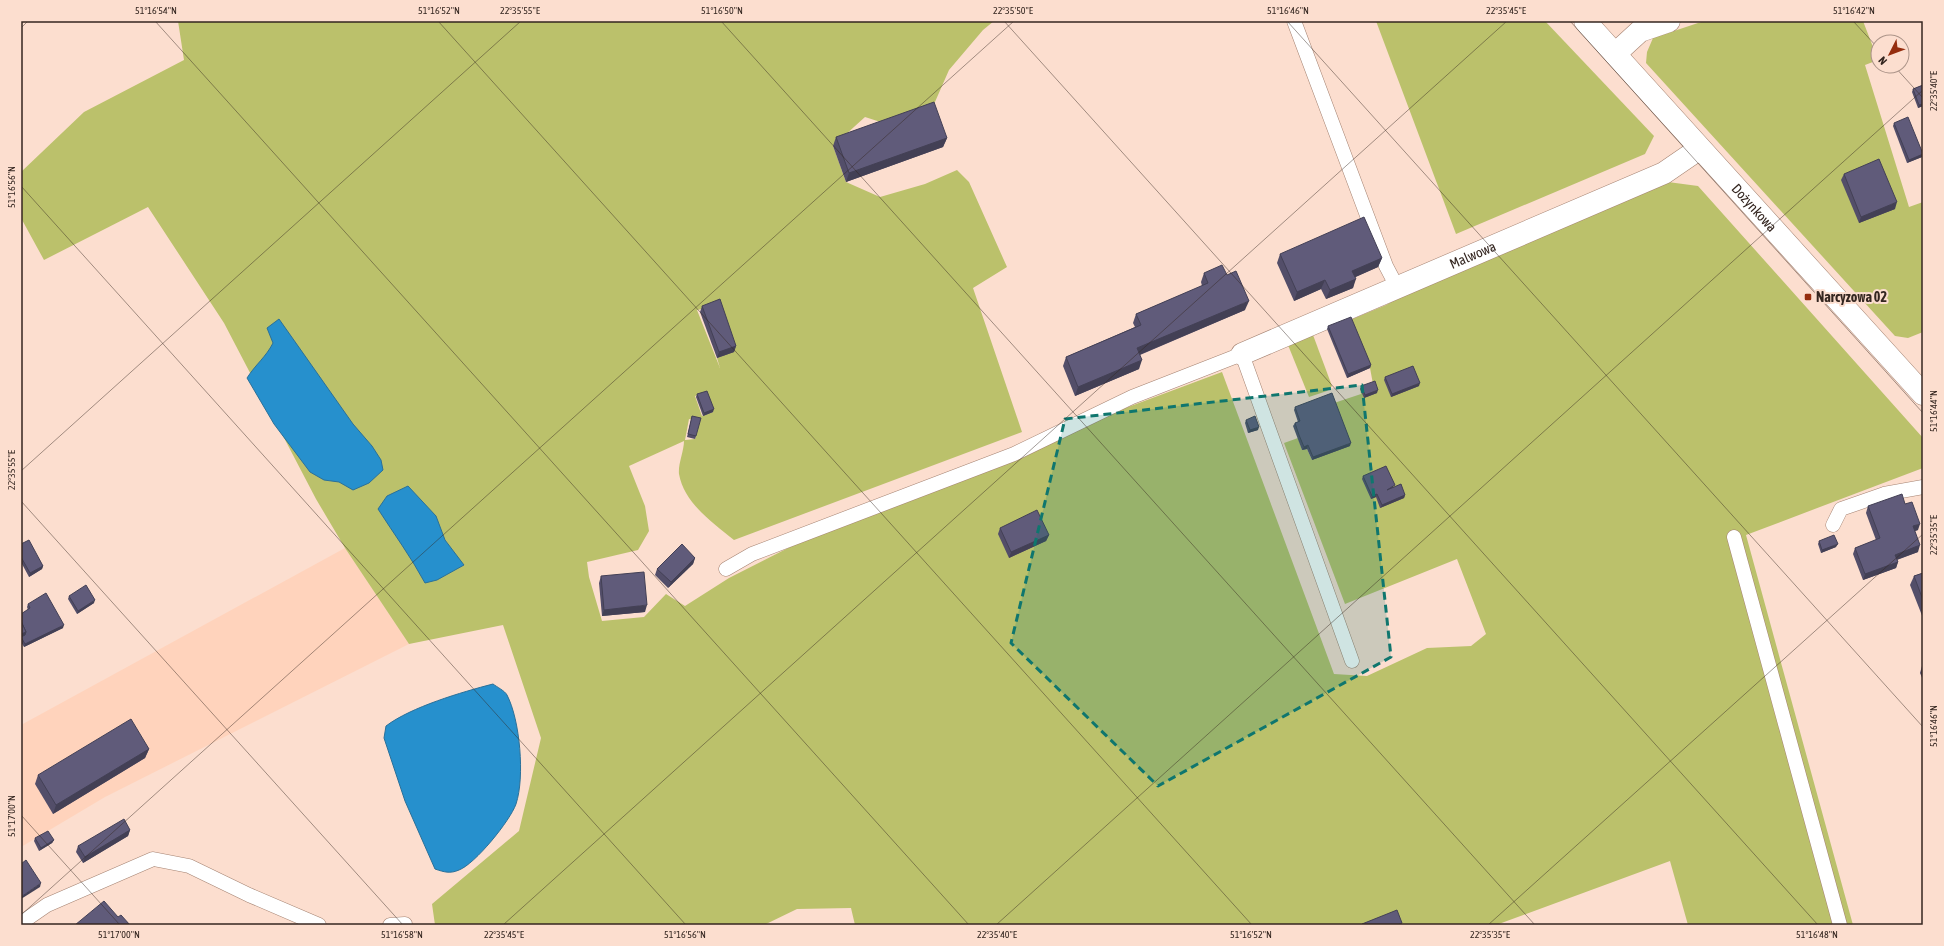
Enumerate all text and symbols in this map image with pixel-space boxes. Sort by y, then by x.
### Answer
text: 51°16'54"N [135,5,177,16]
text: 51°16'52"N [418,5,460,16]
text: 22°35'55"E [500,5,541,16]
text: 51°16'50"N [701,5,743,16]
text: 22°35'50"E [993,5,1034,16]
text: 51°16'46"N [1267,5,1309,16]
text: 22°35'45"E [1486,5,1527,16]
text: 51°16'42"N [1833,5,1875,16]
north arrow [1870,34,1910,74]
text: N [1876,54,1889,67]
text: 22°35'40"E [1928,70,1939,111]
text: 51°16'56"N [6,166,17,208]
street label: Dożynkowa [1728,181,1780,235]
street label: Malwowa [1447,238,1498,272]
place label: Narcyzowa 02 [1816,289,1887,305]
marker: Narcyzowa 02 [1803,292,1813,302]
text: 51°16'44"N [1928,390,1939,432]
text: 22°35'55"E [6,449,17,490]
text: 22°35'35"E [1928,514,1939,555]
text: 51°16'46"N [1928,705,1939,747]
text: 51°17'00"N [6,795,17,837]
text: 51°17'00"N [98,929,140,940]
text: 51°16'58"N [381,929,423,940]
text: 22°35'45"E [484,929,525,940]
text: 51°16'56"N [664,929,706,940]
text: 22°35'40"E [977,929,1018,940]
text: 51°16'52"N [1230,929,1272,940]
text: 22°35'35"E [1470,929,1511,940]
text: 51°16'48"N [1796,929,1838,940]

